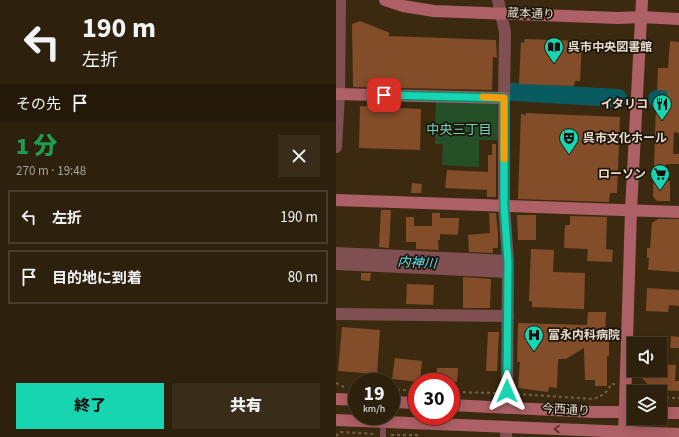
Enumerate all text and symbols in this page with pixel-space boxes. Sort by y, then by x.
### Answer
street label: 蔵本通り [507,5,555,23]
text: 190 m [82,8,156,48]
icon: left [16,16,68,68]
library icon: 呉市中央図書館 [543,36,565,64]
place label: 呉市中央図書館 [568,39,652,56]
text: 左折 [82,48,118,73]
pin [367,78,401,112]
icon: arrive [373,84,395,106]
icon: arrive [69,92,91,114]
restaurant icon: イタリコ [651,93,673,121]
text: その先 [16,94,61,115]
place label: イタリコ [600,96,648,113]
district label: 中央三丁目 [426,121,492,139]
theatre icon: 呉市文化ホール [558,127,580,155]
text: 1 分 [16,129,58,164]
place label: 呉市文化ホール [583,130,667,147]
button: close [278,135,320,177]
text: 270 m · 19:48 [16,162,86,180]
supermarket icon: ローソン [649,163,671,191]
place label: ローソン [598,166,646,183]
icon: left [18,206,40,228]
text: 190 m [280,207,318,228]
text: 左折 [52,208,82,229]
water label: 内神川 [397,253,439,273]
icon: arrive [18,266,40,288]
text: 80 m [288,267,318,288]
text: 目的地に到着 [52,268,142,289]
hospital icon: 富永内科病院 [523,324,545,352]
place label: 富永内科病院 [548,327,620,344]
map controls [627,337,667,425]
button: sound [627,337,667,377]
position arrow [486,370,528,412]
speed limit sign: 30 [408,373,460,425]
text: 19 [363,380,385,408]
button: 終了 [16,383,164,429]
button: 共有 [172,383,320,429]
button: layers [627,385,667,425]
street label: 今西通り [542,400,590,420]
text: km/h [363,402,385,416]
one-way arrow [554,425,560,434]

